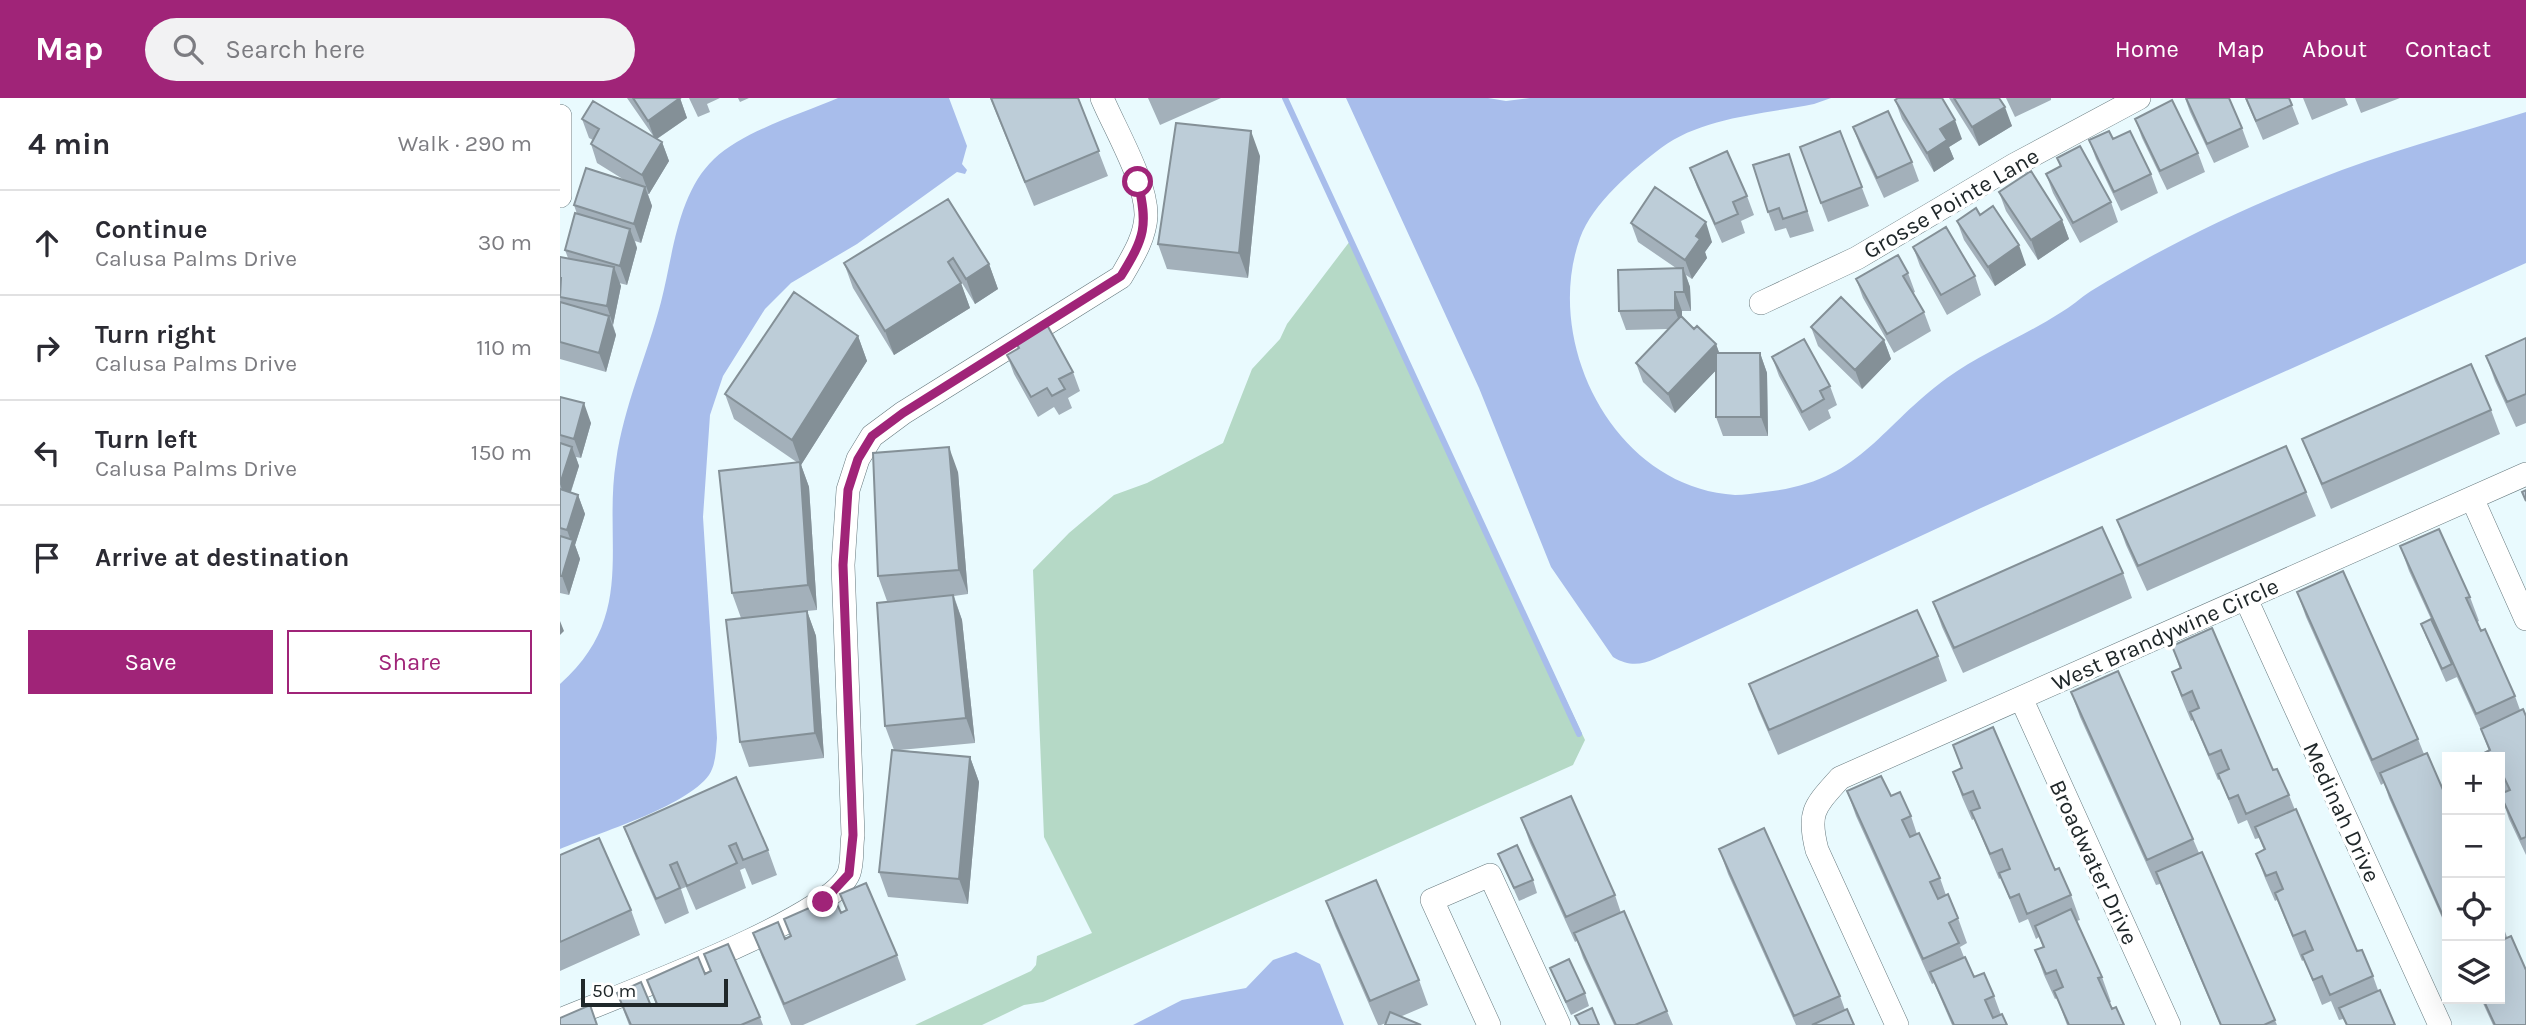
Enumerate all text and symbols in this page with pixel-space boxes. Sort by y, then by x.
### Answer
search box [145,18,635,81]
text: Map [35,30,103,68]
icon: search [169,30,207,68]
text: Search here [225,34,365,65]
text: Home [2115,35,2179,63]
text: Map [2217,35,2264,63]
text: About [2302,35,2367,63]
text: Contact [2405,35,2491,63]
text: 4 min [28,126,110,162]
text: Walk · 290 m [398,130,532,157]
street label: Grosse Pointe Lane [1859,142,2044,265]
route start [1122,166,1153,197]
text: Continue [95,214,207,245]
icon: ahead [28,224,66,262]
text: 30 m [478,229,532,256]
text: Calusa Palms Drive [95,245,297,272]
text: Turn right [95,319,216,350]
icon: right [28,329,66,367]
text: 110 m [476,334,532,361]
text: Calusa Palms Drive [95,350,297,377]
text: Turn left [95,424,197,455]
icon: left [28,434,66,472]
text: 150 m [471,439,532,466]
text: Calusa Palms Drive [95,455,297,482]
icon: arrive [28,539,66,577]
text: Arrive at destination [95,542,349,573]
street label: West Brandywine Circle [2048,572,2283,697]
button: Save [28,630,273,694]
button: Share [287,630,532,694]
street label: Medinah Drive [2297,738,2386,887]
map controls [2442,752,2505,1004]
button: + [2442,752,2505,815]
street label: Broadwater Drive [2044,776,2144,949]
button: − [2442,815,2505,878]
button: locate [2442,878,2505,941]
route end [807,886,838,917]
button: layers [2442,941,2505,1004]
scale bar [581,976,728,1008]
text: 50 m [592,980,636,1002]

